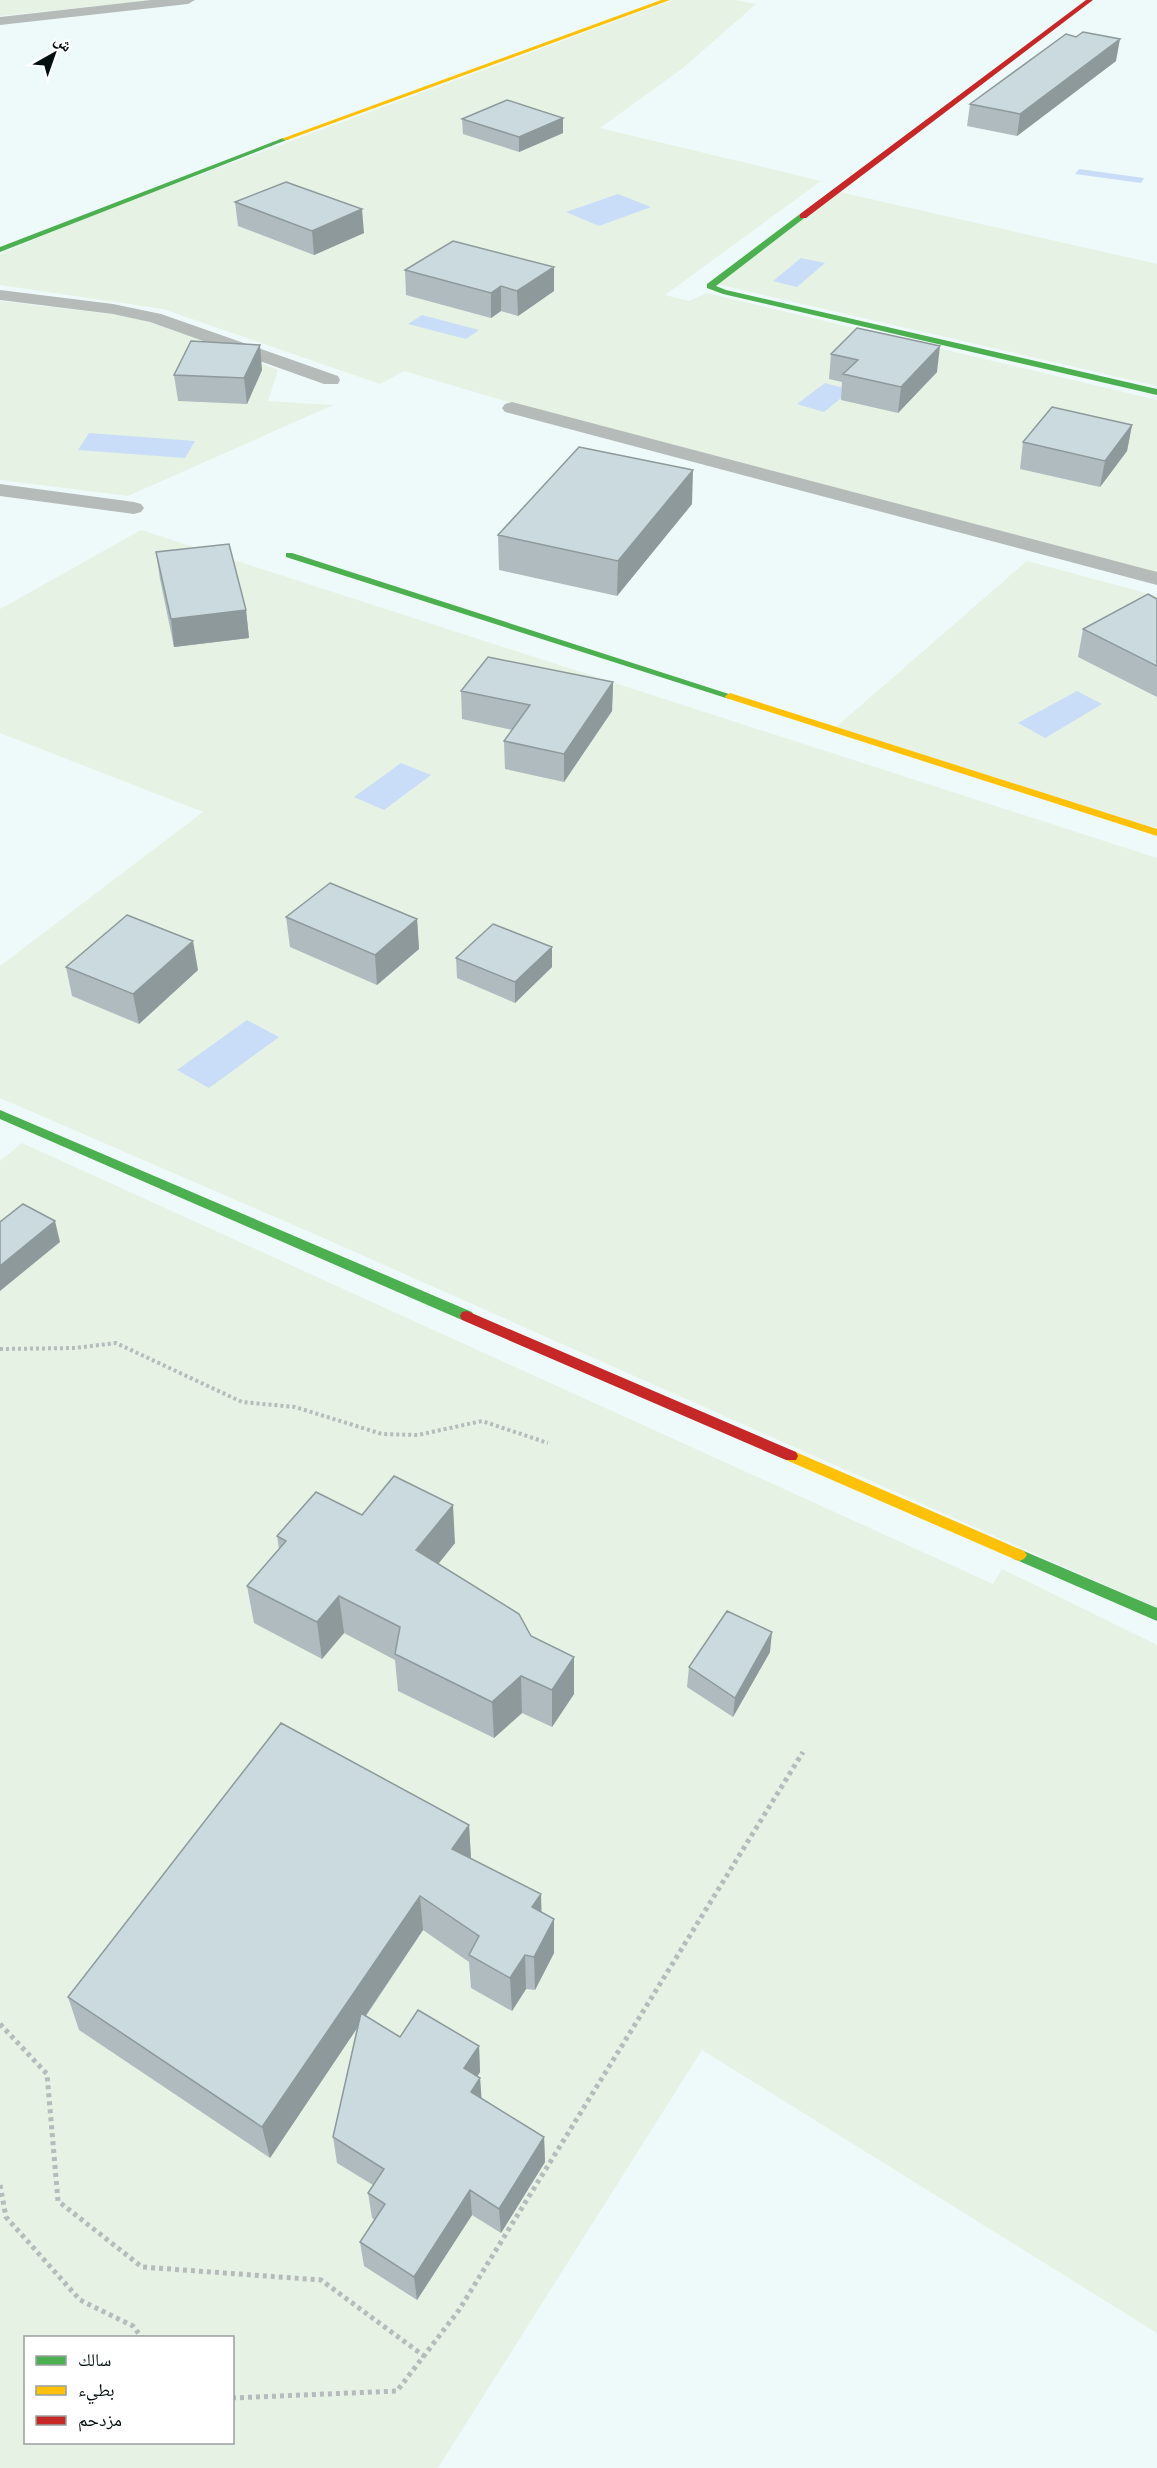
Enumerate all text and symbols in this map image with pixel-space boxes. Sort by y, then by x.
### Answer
north arrow [24,24,84,84]
text: ش [51,30,76,56]
legend [24,2336,234,2444]
text: سالك [78,2349,111,2370]
text: بطيء [78,2379,115,2405]
text: مزدحم [78,2409,122,2432]

